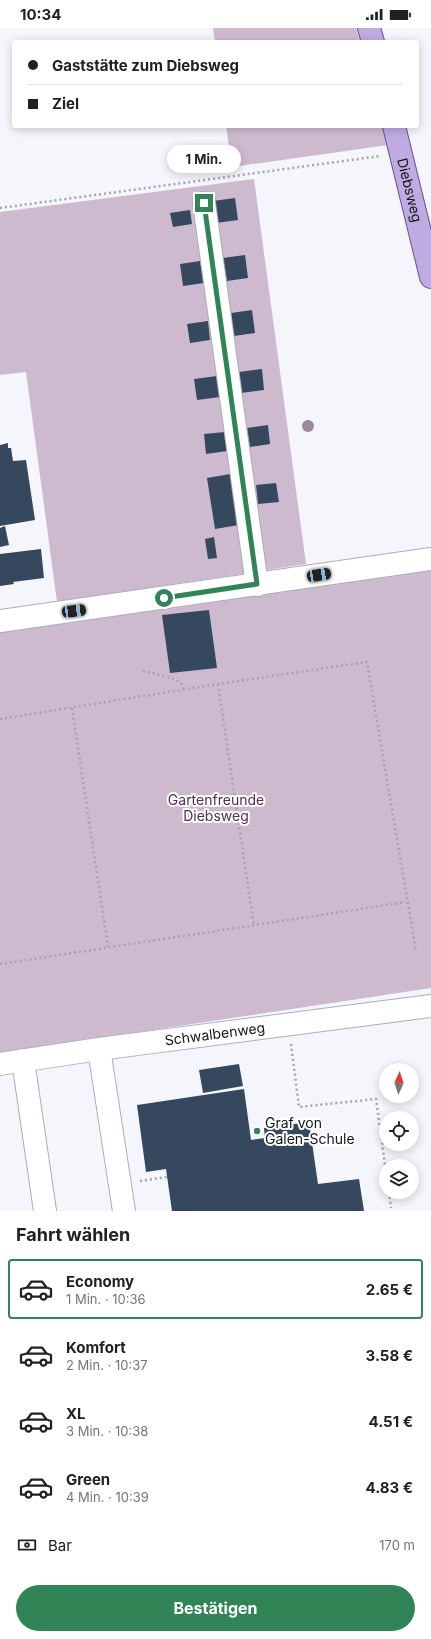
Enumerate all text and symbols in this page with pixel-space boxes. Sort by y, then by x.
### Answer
text: 10:34 [20,5,61,24]
text: Gaststätte zum Diebsweg [52,56,239,75]
text: Ziel [52,94,79,113]
callout: 1 Min. [167,145,241,173]
text: 1 Min. [186,151,222,167]
street label: Diebsweg [394,156,426,224]
route end [195,194,213,212]
car [306,567,332,583]
route start [155,589,173,607]
car [61,604,87,618]
park label: Gartenfreunde Diebsweg [168,791,264,824]
street label: Schwalbenweg [164,1019,266,1048]
north arrow [379,1063,419,1103]
map controls [379,1063,419,1199]
button: locate [379,1111,419,1151]
place label: Graf von Galen-Schule [265,1114,355,1147]
marker: Graf von Galen-Schule [252,1126,262,1136]
button: layers [379,1159,419,1199]
text: Fahrt wählen [16,1224,130,1245]
icon: car [18,1271,54,1307]
text: Economy [66,1272,134,1291]
text: 2.65 € [366,1280,413,1299]
text: 1 Min. · 10:36 [66,1291,146,1307]
icon: car [18,1337,54,1373]
text: Komfort [66,1338,126,1357]
text: 3.58 € [366,1346,413,1365]
text: 2 Min. · 10:37 [66,1357,148,1373]
icon: car [18,1403,54,1439]
text: XL [66,1404,86,1423]
text: 4.51 € [369,1412,413,1431]
text: 3 Min. · 10:38 [66,1423,148,1439]
icon: car [18,1469,54,1505]
text: Green [66,1470,110,1489]
text: 4.83 € [366,1478,413,1497]
text: 4 Min. · 10:39 [66,1489,149,1505]
icon: cash [16,1534,38,1556]
text: Bar [48,1536,72,1555]
text: 170 m [379,1537,415,1553]
button: Bestätigen [16,1585,415,1631]

